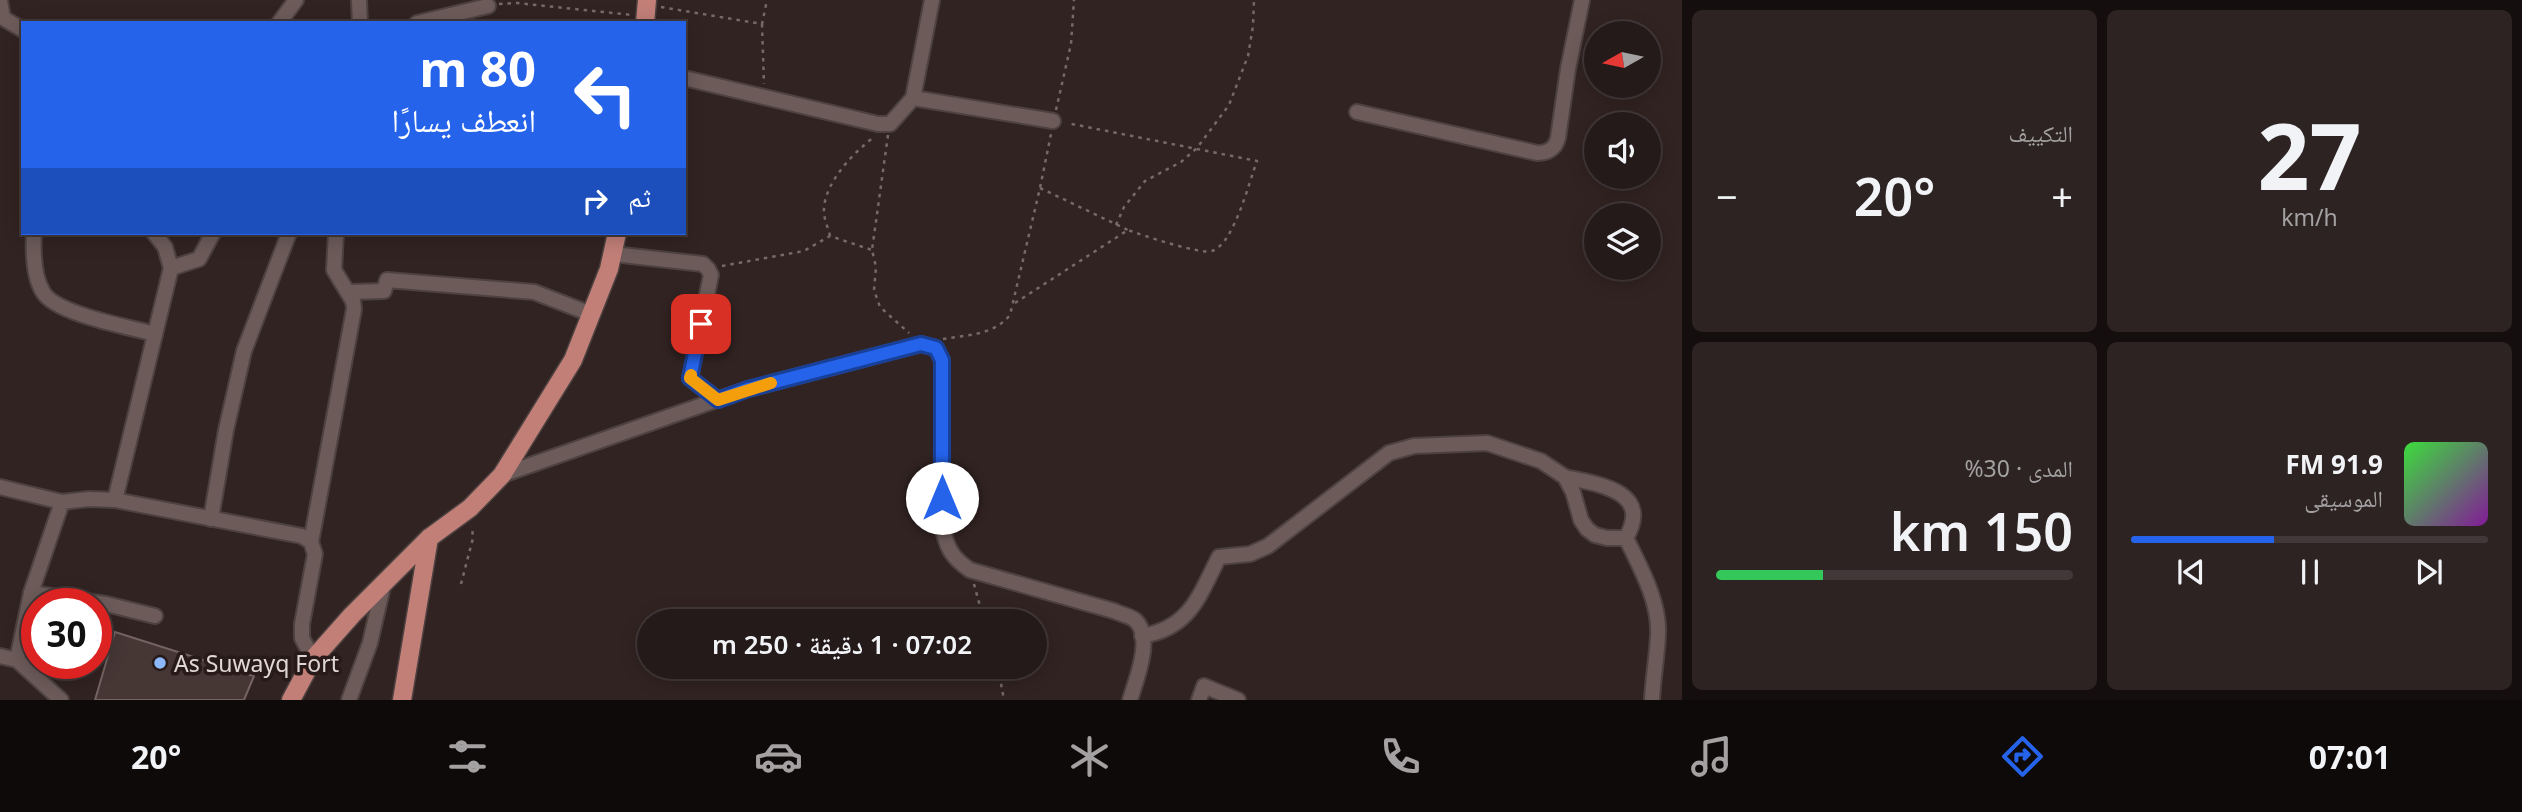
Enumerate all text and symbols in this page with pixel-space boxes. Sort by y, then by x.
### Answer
north arrow [1584,21,1661,98]
map controls [1584,21,1661,280]
text: 80 m [419,35,536,101]
icon: left [560,49,651,140]
text: 27 [2257,93,2362,217]
text: انعطف يسارًا [391,98,536,141]
button: sound [1584,112,1661,189]
text: التكييف [2008,117,2073,149]
text: 20° [1854,160,1935,231]
text: − [1716,170,1738,222]
text: + [2051,170,2073,222]
text: ثم [628,179,651,215]
icon: right [576,182,614,220]
text: km/h [2281,201,2338,233]
button: layers [1584,203,1661,280]
pin [671,294,731,354]
icon: arrive [682,305,720,343]
text: 91.9 FM [2286,446,2383,482]
text: المدى · 30% [1964,452,2073,484]
position arrow [905,461,979,535]
text: الموسيقى [2304,482,2383,514]
text: 150 km [1890,495,2073,566]
icon: previous [2172,553,2210,591]
icon: pause [2291,553,2329,591]
icon: next [2410,553,2448,591]
speed limit sign: 30 [21,588,112,679]
text: 07:02 · 1 دقيقة · 250 m [712,626,972,662]
place label: As Suwayq Fort [174,647,339,679]
marker: As Suwayq Fort [152,655,168,671]
icon: filters [443,732,492,781]
icon: car [754,732,803,781]
icon: climate [1065,732,1114,781]
icon: phone [1376,732,1425,781]
icon: music [1687,732,1736,781]
icon: directions [1998,732,2047,781]
text: 20° [131,735,181,778]
text: 07:01 [2309,735,2391,778]

